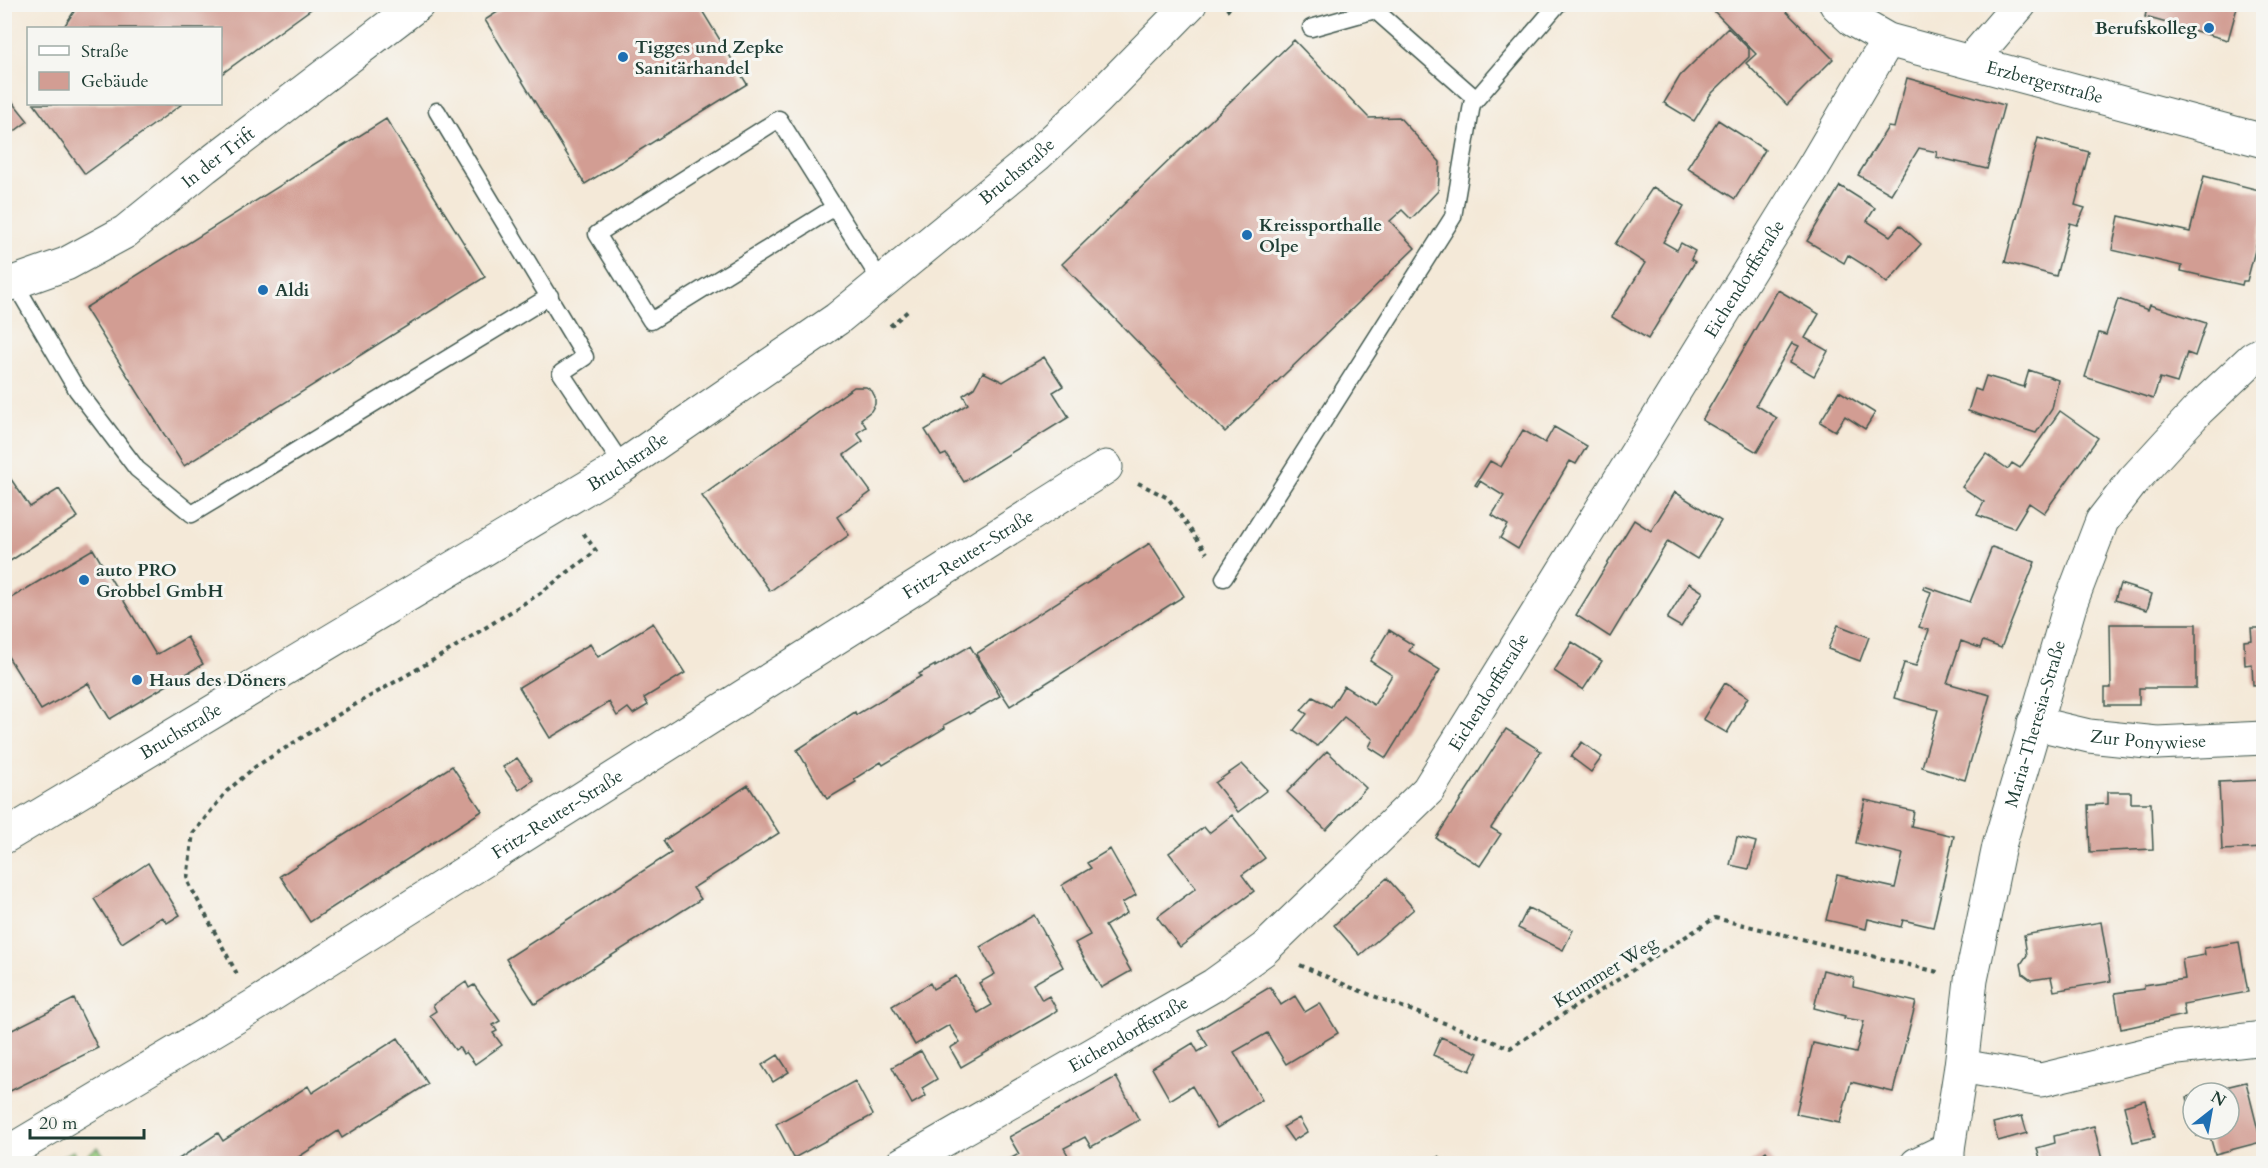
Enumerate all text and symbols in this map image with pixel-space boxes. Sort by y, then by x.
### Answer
place label: Berufskolleg [2095,16,2197,41]
marker: Berufskolleg [2202,21,2216,35]
legend [27,27,222,105]
place label: Tigges und Zepke Sanitärhandel [635,35,784,81]
text: Straße [81,39,129,64]
marker: Tigges und Zepke Sanitärhandel [616,50,630,64]
street label: Erzbergerstraße [1983,55,2106,110]
text: Gebäude [81,69,149,94]
street label: In der Trift [176,121,260,194]
street label: Bruchstraße [974,133,1060,211]
place label: Kreissporthalle Olpe [1259,213,1382,259]
street label: Eichendorffstraße [1699,215,1791,343]
marker: Kreissporthalle Olpe [1240,228,1254,242]
place label: Aldi [275,278,310,303]
marker: Aldi [256,283,270,297]
street label: Bruchstraße [583,427,673,497]
street label: Fritz-Reuter-Straße [898,504,1039,606]
place label: auto PRO Grobbel GmbH [96,558,223,604]
marker: auto PRO Grobbel GmbH [77,573,91,587]
street label: Eichendorffstraße [1443,629,1535,756]
street label: Maria-Theresia-Straße [1999,637,2072,810]
place label: Haus des Döners [149,668,286,693]
marker: Haus des Döners [130,673,144,687]
street label: Bruchstraße [135,697,227,766]
street label: Zur Ponywiese [2089,724,2207,756]
street label: Fritz-Reuter-Straße [487,764,628,865]
street label: Krummer Weg [1549,930,1663,1014]
street label: Eichendorffstraße [1064,990,1193,1079]
north arrow [2181,1081,2241,1141]
text: N [2207,1086,2230,1112]
scale bar [30,1102,144,1140]
text: 20 m [39,1111,78,1136]

